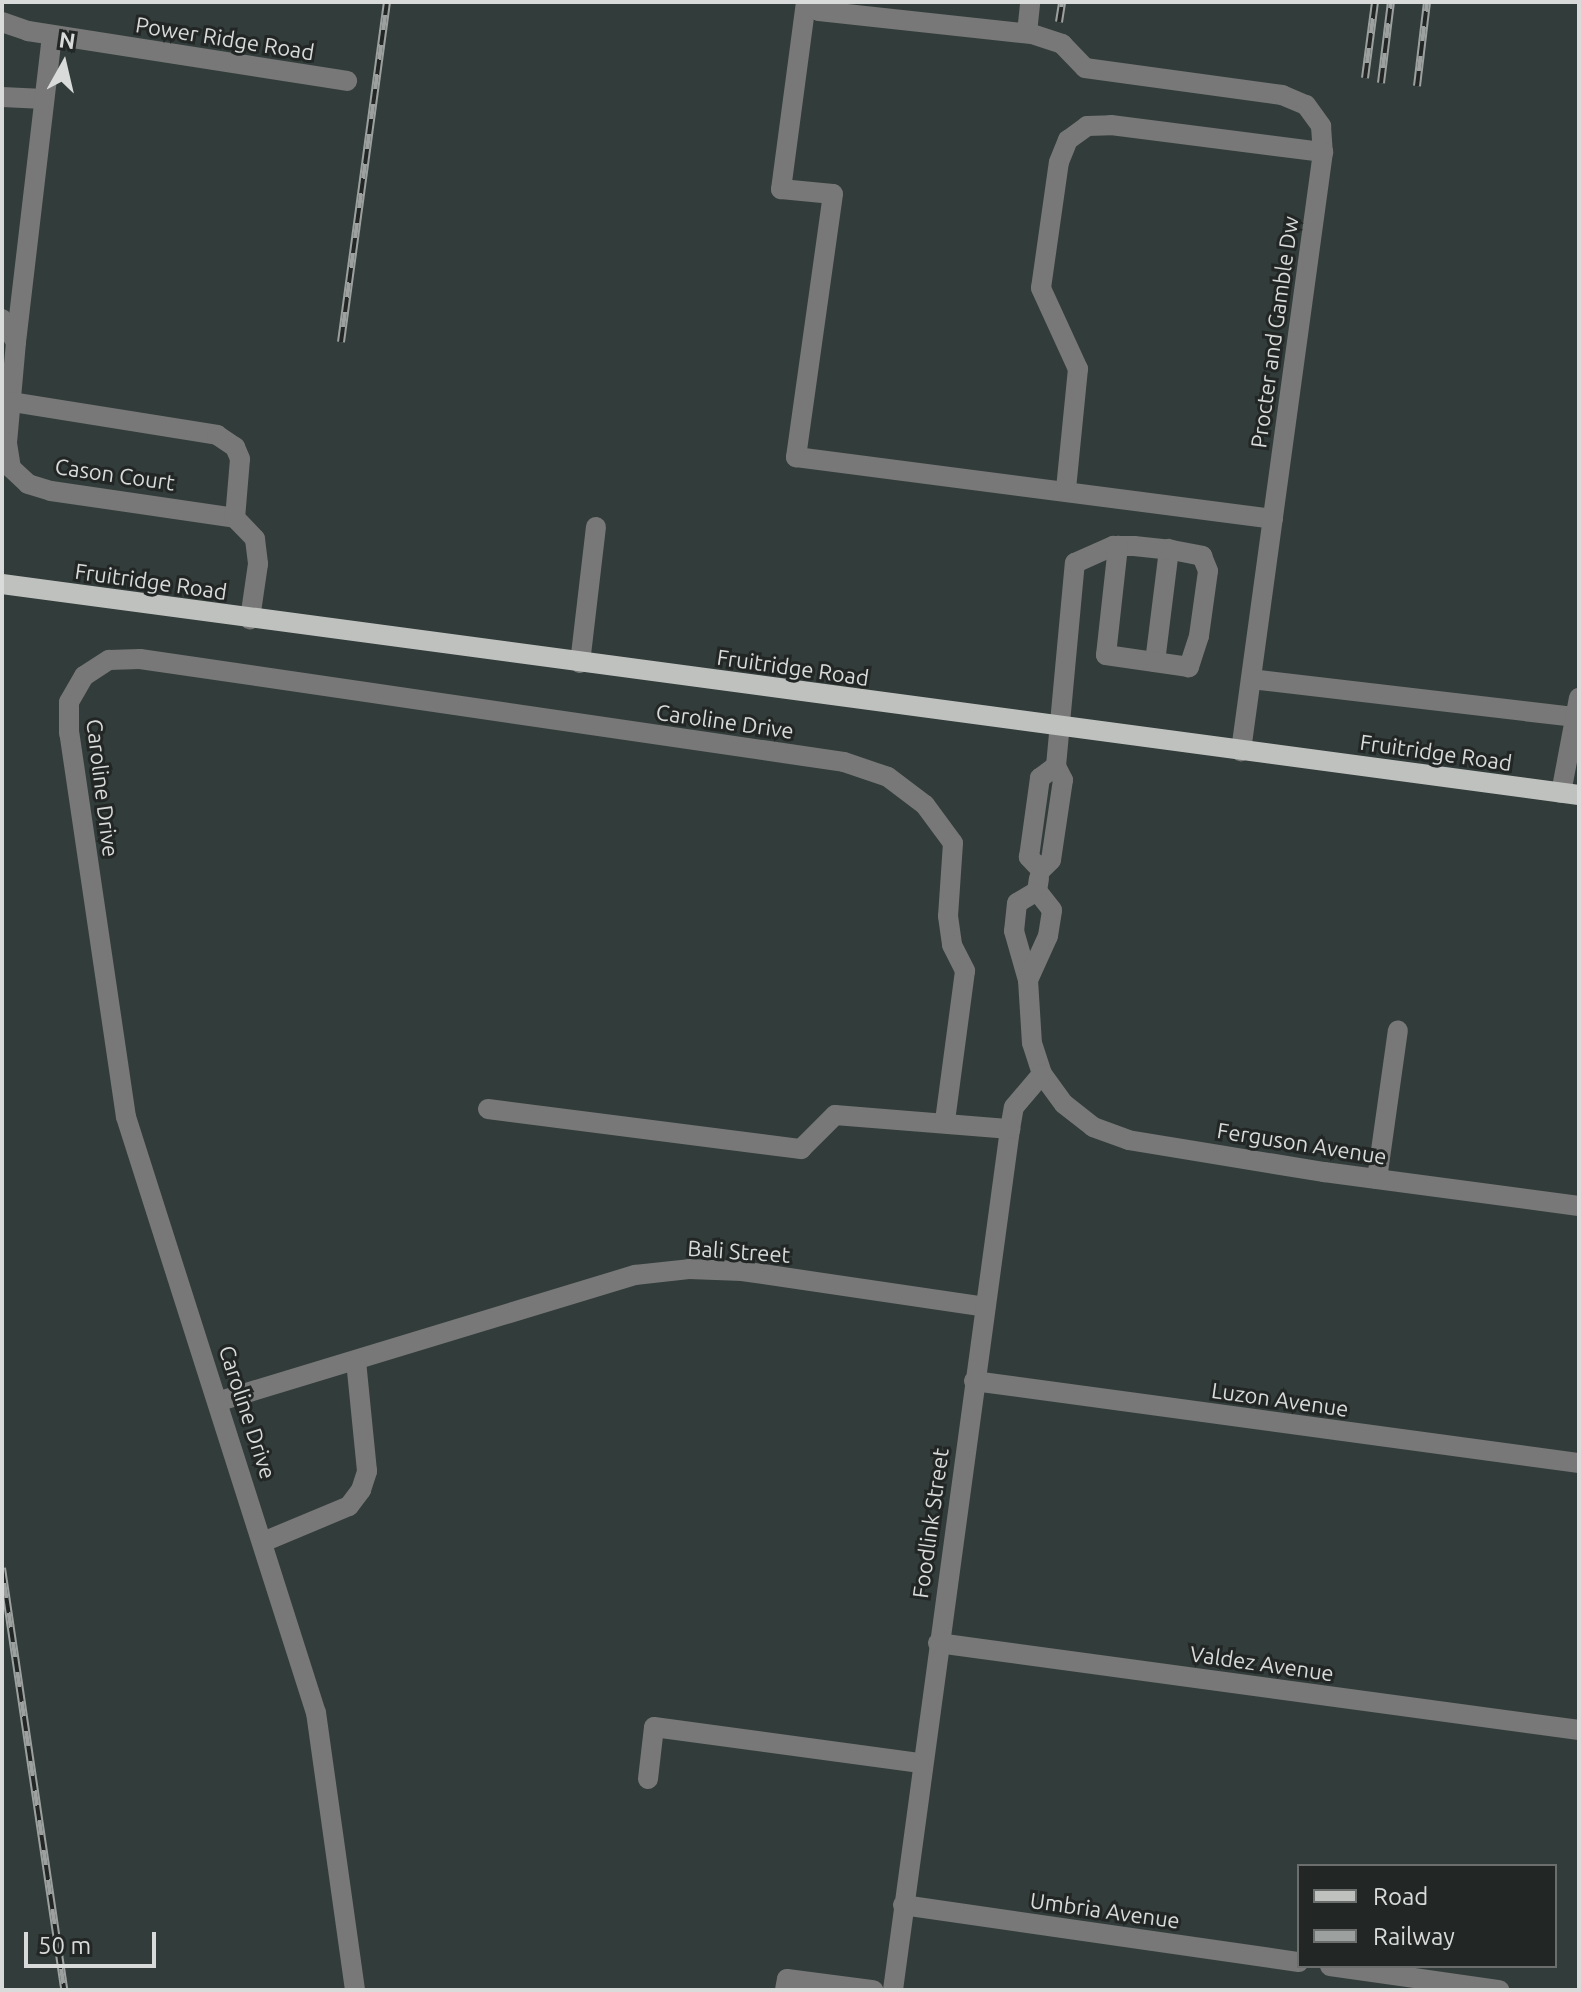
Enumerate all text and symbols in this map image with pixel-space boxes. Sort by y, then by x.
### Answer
street label: Power Ridge Road [134,11,316,65]
north arrow [24,24,104,104]
text: N [58,26,77,53]
street label: Procter and Gamble Dw [1245,214,1303,450]
street label: Cason Court [53,453,177,495]
street label: Fruitridge Road [73,557,229,605]
street label: Fruitridge Road [715,643,871,691]
street label: Caroline Drive [654,698,796,744]
street label: Caroline Drive [81,717,125,859]
street label: Fruitridge Road [1358,728,1514,776]
street label: Ferguson Avenue [1215,1117,1389,1169]
street label: Bali Street [687,1234,791,1268]
street label: Caroline Drive [214,1342,282,1482]
street label: Luzon Avenue [1210,1376,1350,1422]
street label: Foodlink Street [906,1446,954,1600]
street label: Valdez Avenue [1188,1640,1336,1686]
legend [1297,1864,1557,1968]
text: Road [1373,1883,1428,1910]
street label: Umbria Avenue [1028,1886,1182,1934]
scale bar [28,1916,160,1966]
text: Railway [1373,1923,1455,1950]
text: 50 m [38,1932,91,1959]

